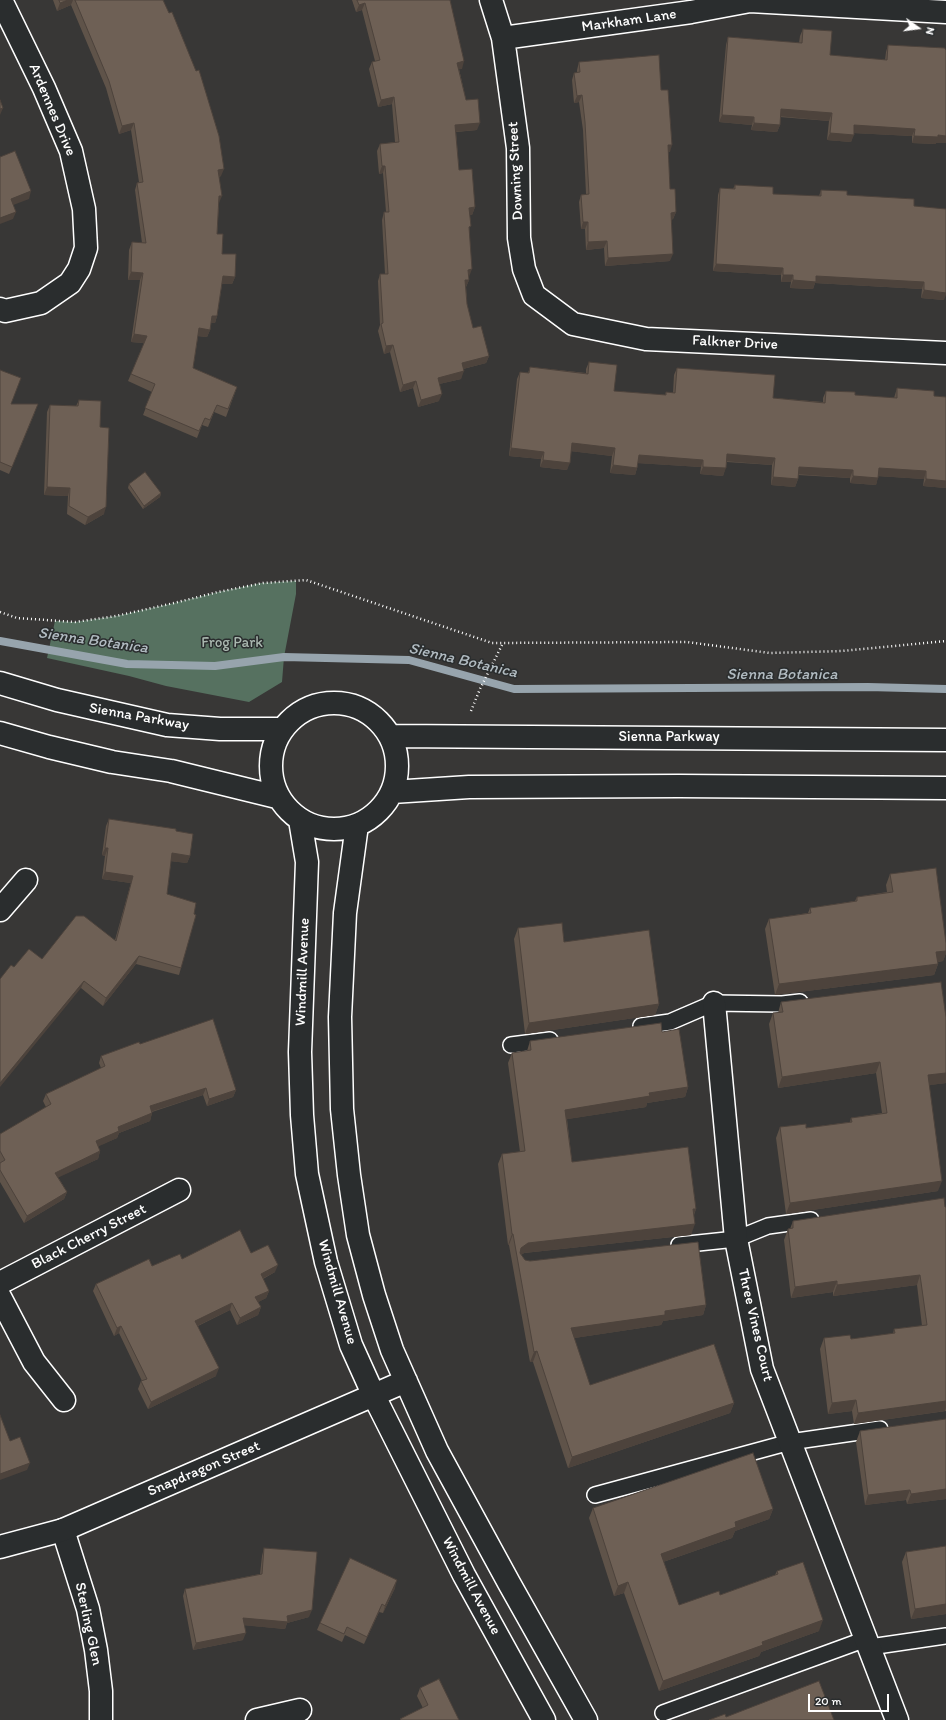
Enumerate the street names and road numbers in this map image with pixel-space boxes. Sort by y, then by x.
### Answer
street label: Markham Lane [580,5,678,37]
street label: Ardennes Drive [24,61,80,159]
street label: Downing Street [504,121,528,221]
street label: Falkner Drive [692,332,778,354]
street label: Sienna Parkway [88,699,190,735]
street label: Sienna Parkway [618,728,720,746]
street label: Windmill Avenue [292,918,314,1026]
street label: Black Cherry Street [29,1200,149,1274]
street label: Windmill Avenue [313,1237,361,1347]
street label: Three Vines Court [733,1267,777,1383]
street label: Snapdragon Street [145,1437,263,1501]
street label: Windmill Avenue [438,1534,504,1638]
street label: Sterling Glen [70,1581,106,1667]

